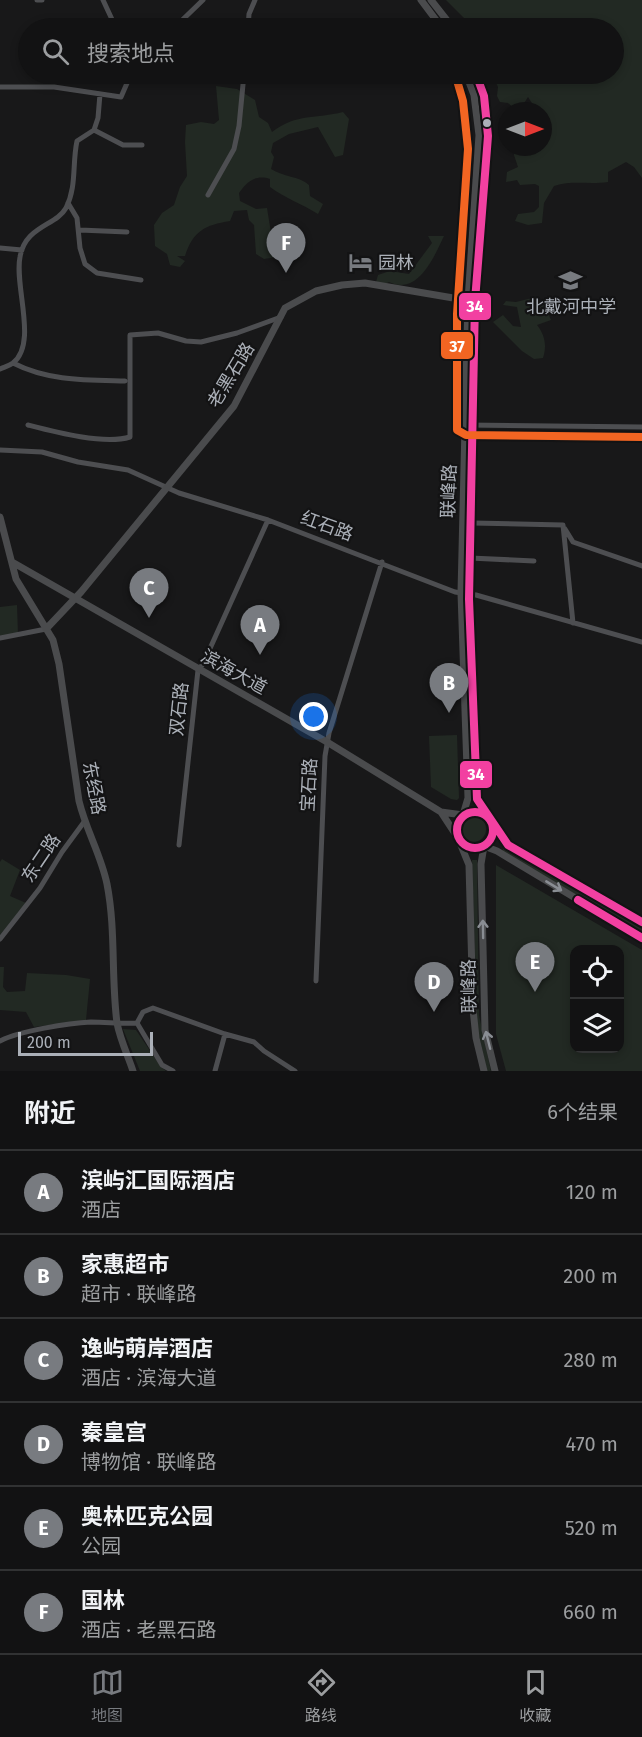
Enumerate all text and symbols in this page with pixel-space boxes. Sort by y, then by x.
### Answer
search box [18,18,624,84]
icon: search [39,35,72,68]
text: 搜索地点 [87,40,175,67]
north arrow [498,102,552,156]
unlabelled marker [481,117,493,129]
pin: F [266,224,306,273]
hotel icon: 园林 [347,250,373,276]
place label: 园林 [378,252,414,274]
school or university icon: 北戴河中学 [558,268,584,294]
line badge: 34 [458,292,492,321]
place label: 北戴河中学 [526,296,616,318]
text: 34 [465,297,484,316]
line badge: 37 [440,331,474,360]
text: 37 [448,337,465,356]
street label: 老黑石路 [203,338,259,412]
street label: 联峰路 [437,464,461,518]
street label: 红石路 [298,506,356,546]
pin: C [130,568,168,618]
pin: A [240,606,280,655]
street label: 滨海大道 [197,645,271,699]
pin: B [430,664,468,713]
street label: 双石路 [165,681,193,737]
your location [299,702,328,731]
street label: 宝石路 [297,757,321,813]
street label: 东经路 [78,759,110,817]
line badge: 34 [459,760,493,789]
text: 34 [466,765,485,784]
street label: 东二路 [17,829,65,887]
one-way arrow [545,880,562,892]
one-way arrow [477,920,489,940]
pin: E [516,942,554,992]
map controls [570,945,624,1053]
button: locate [570,945,624,999]
street label: 联峰路 [458,959,480,1013]
pin: D [414,962,454,1012]
button: layers [570,999,624,1053]
scale bar [18,1029,153,1056]
one-way arrow [481,1031,493,1050]
text: 200 m [27,1033,71,1052]
text: 附近 [24,1098,76,1129]
text: 6个结果 [547,1100,618,1124]
text: 滨屿汇国际酒店 [81,1167,235,1194]
text: A [38,1180,49,1204]
text: 120 m [566,1180,618,1204]
text: 酒店 [81,1198,121,1222]
text: 家惠超市 [81,1251,169,1278]
text: B [37,1264,50,1288]
text: 200 m [563,1264,618,1288]
text: 超市 · 联峰路 [81,1282,196,1306]
text: 逸屿萌岸酒店 [81,1335,213,1362]
text: C [38,1348,49,1372]
text: 280 m [563,1348,618,1372]
text: 酒店 · 滨海大道 [81,1366,216,1390]
text: 秦皇宫 [81,1419,147,1446]
text: D [37,1432,50,1456]
text: 470 m [566,1432,618,1456]
text: 博物馆 · 联峰路 [81,1450,216,1474]
text: 奥林匹克公园 [81,1503,213,1530]
text: E [38,1516,49,1540]
text: 520 m [565,1516,618,1540]
text: 公园 [81,1534,121,1558]
text: 国林 [81,1587,125,1614]
text: F [39,1600,48,1624]
text: 660 m [563,1600,618,1624]
text: 酒店 · 老黑石路 [81,1618,216,1642]
tab: 地图 [91,1666,124,1726]
tab: 路线 [305,1666,338,1726]
tab: 收藏 [519,1666,552,1726]

